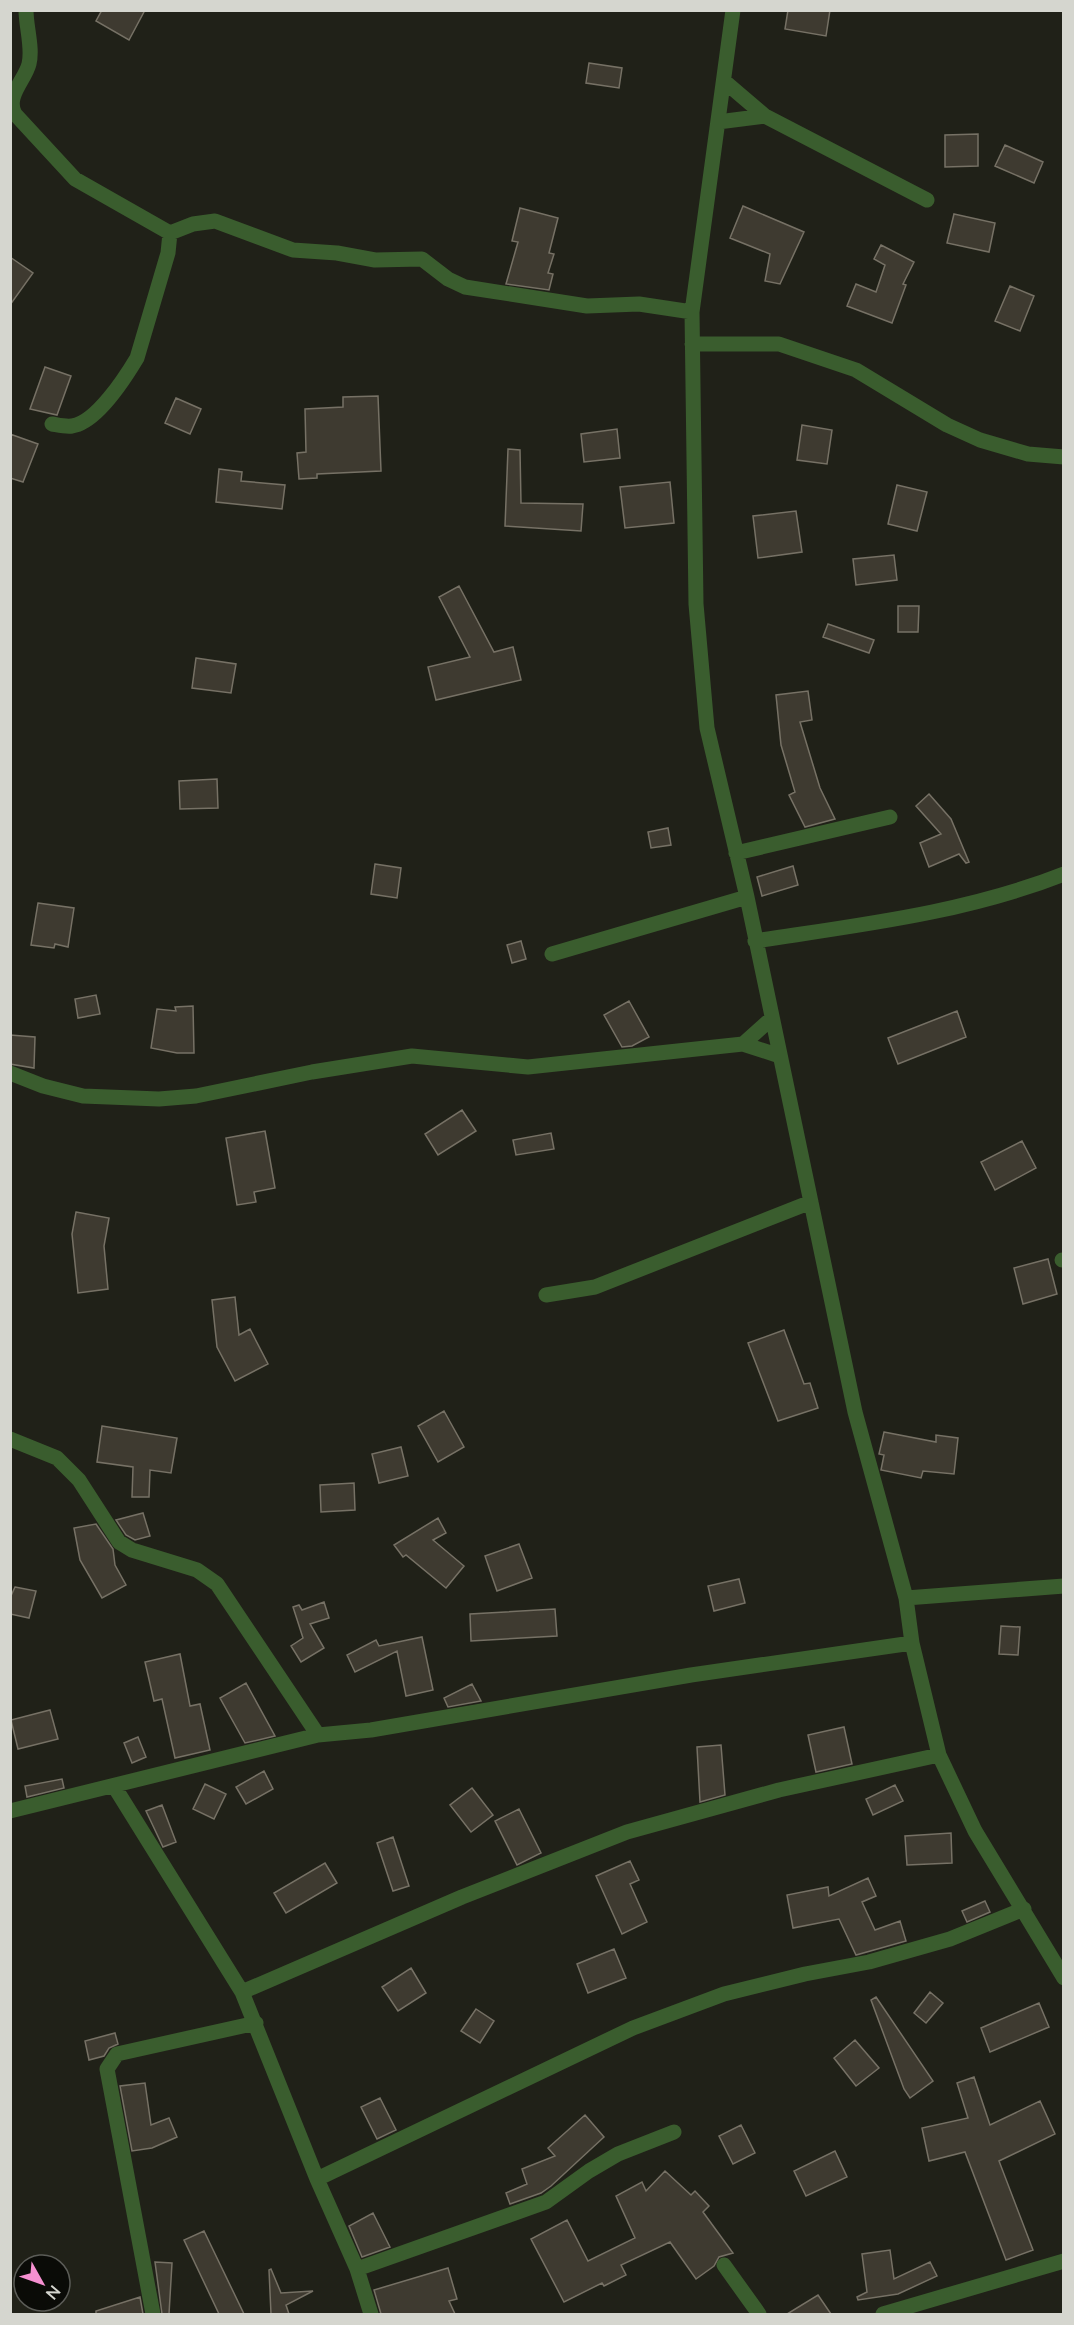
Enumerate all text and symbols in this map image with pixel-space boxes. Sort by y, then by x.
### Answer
north arrow [12,2253,72,2313]
text: N [43,2282,65,2304]

